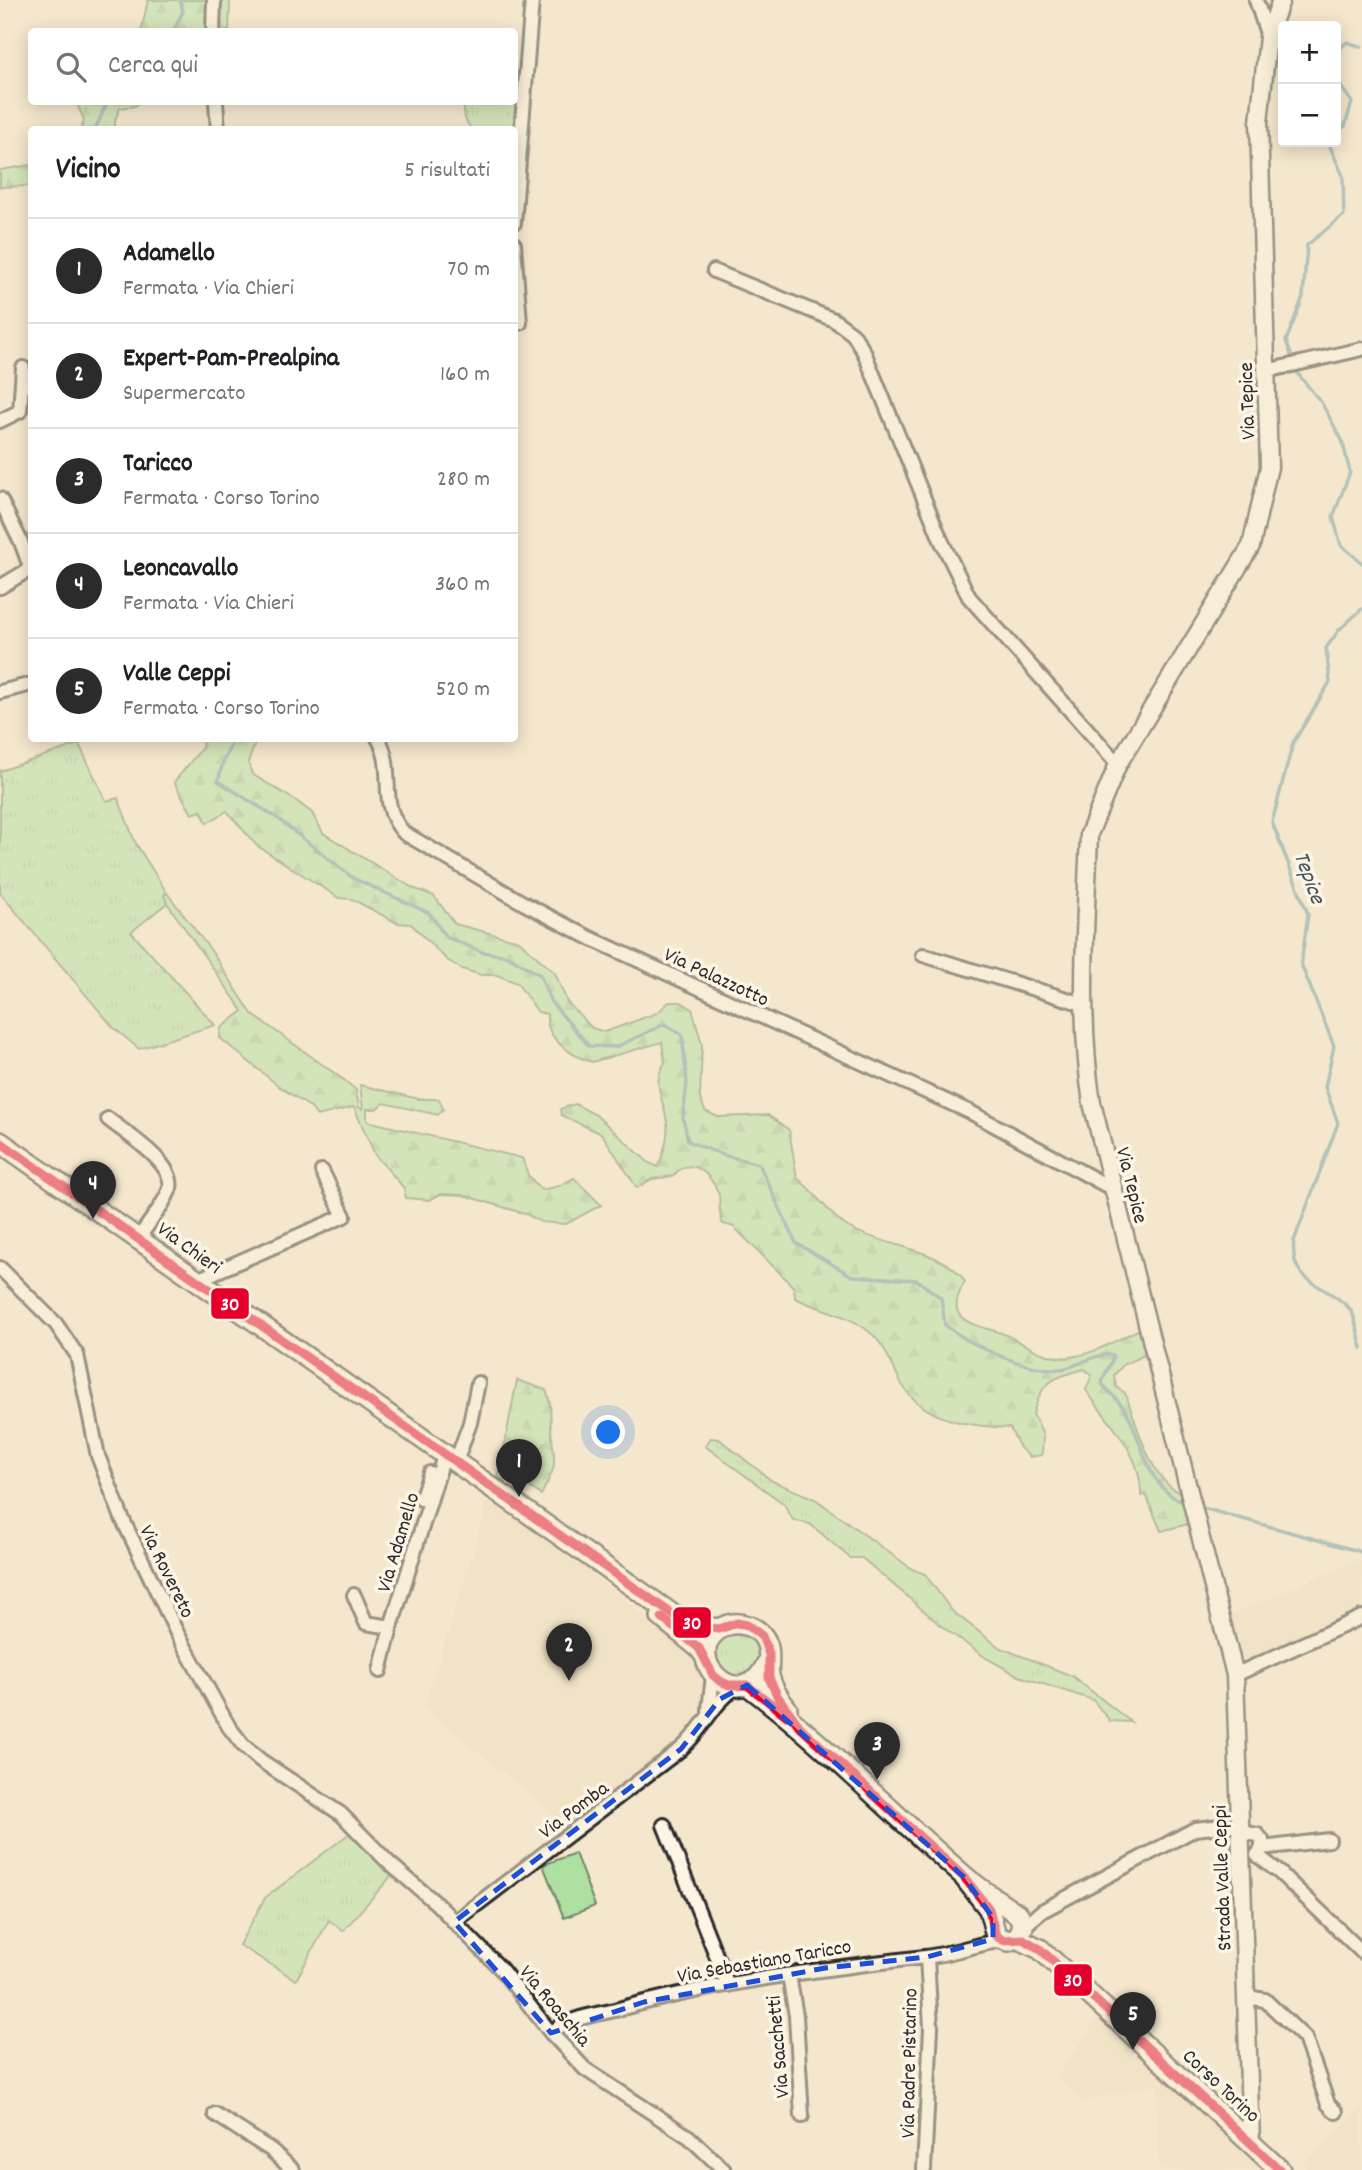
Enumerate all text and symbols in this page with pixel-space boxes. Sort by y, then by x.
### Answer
map controls [1278,21,1341,147]
button: + [1278,21,1341,84]
search box [28,28,518,105]
icon: search [52,48,90,86]
text: Cerca qui [108,48,198,85]
button: − [1278,84,1341,147]
text: Vicino [56,150,121,193]
text: 5 risultati [404,155,490,188]
text: Adamello [123,236,215,273]
text: 1 [76,254,82,287]
text: 70 m [448,254,490,287]
text: Fermata · Via Chieri [123,273,294,306]
text: Expert-Pam-Prealpina [123,341,339,378]
text: 2 [74,359,84,392]
text: 160 m [440,359,490,392]
street label: Via Tepice [1233,362,1265,440]
text: Supermercato [123,378,246,411]
text: Taricco [123,446,192,483]
text: 3 [74,464,84,497]
text: 280 m [437,464,490,497]
text: Fermata · Corso Torino [123,483,320,516]
text: Leoncavallo [123,551,238,588]
text: 4 [74,569,84,602]
text: 360 m [435,569,490,602]
text: Fermata · Via Chieri [123,588,294,621]
text: Valle Ceppi [123,656,230,693]
text: 5 [74,674,84,707]
text: 520 m [436,674,490,707]
text: Fermata · Corso Torino [123,693,320,726]
water label: Tepice [1283,847,1333,911]
street label: Via Palazzotto [658,941,773,1016]
street label: Via Tepice [1106,1145,1154,1227]
pin: 4 [70,1161,116,1219]
street label: Via Chieri [150,1216,227,1283]
line badge: 30 [210,1287,250,1320]
text: 30 [221,1293,239,1320]
your location [591,1415,625,1449]
pin: 1 [496,1439,542,1497]
street label: Via Adamello [370,1489,429,1596]
street label: Via Rovereto [130,1521,201,1624]
line badge: 30 [672,1606,712,1639]
text: 30 [683,1612,701,1639]
pin: 2 [546,1623,592,1681]
pin: 3 [854,1722,900,1780]
street label: Via Pomba [533,1774,617,1848]
street label: Strada Valle Ceppi [1206,1804,1242,1951]
street label: Via Sebastiano Taricco [675,1933,854,1993]
street label: Via Roaschia [511,1960,598,2055]
line badge: 30 [1053,1963,1093,1997]
text: 30 [1064,1969,1082,1996]
street label: Via Padre Pistarino [895,1988,927,2138]
pin: 5 [1110,1992,1156,2050]
street label: Via Sacchetti [761,1994,799,2099]
street label: Corso Torino [1174,2043,1266,2131]

